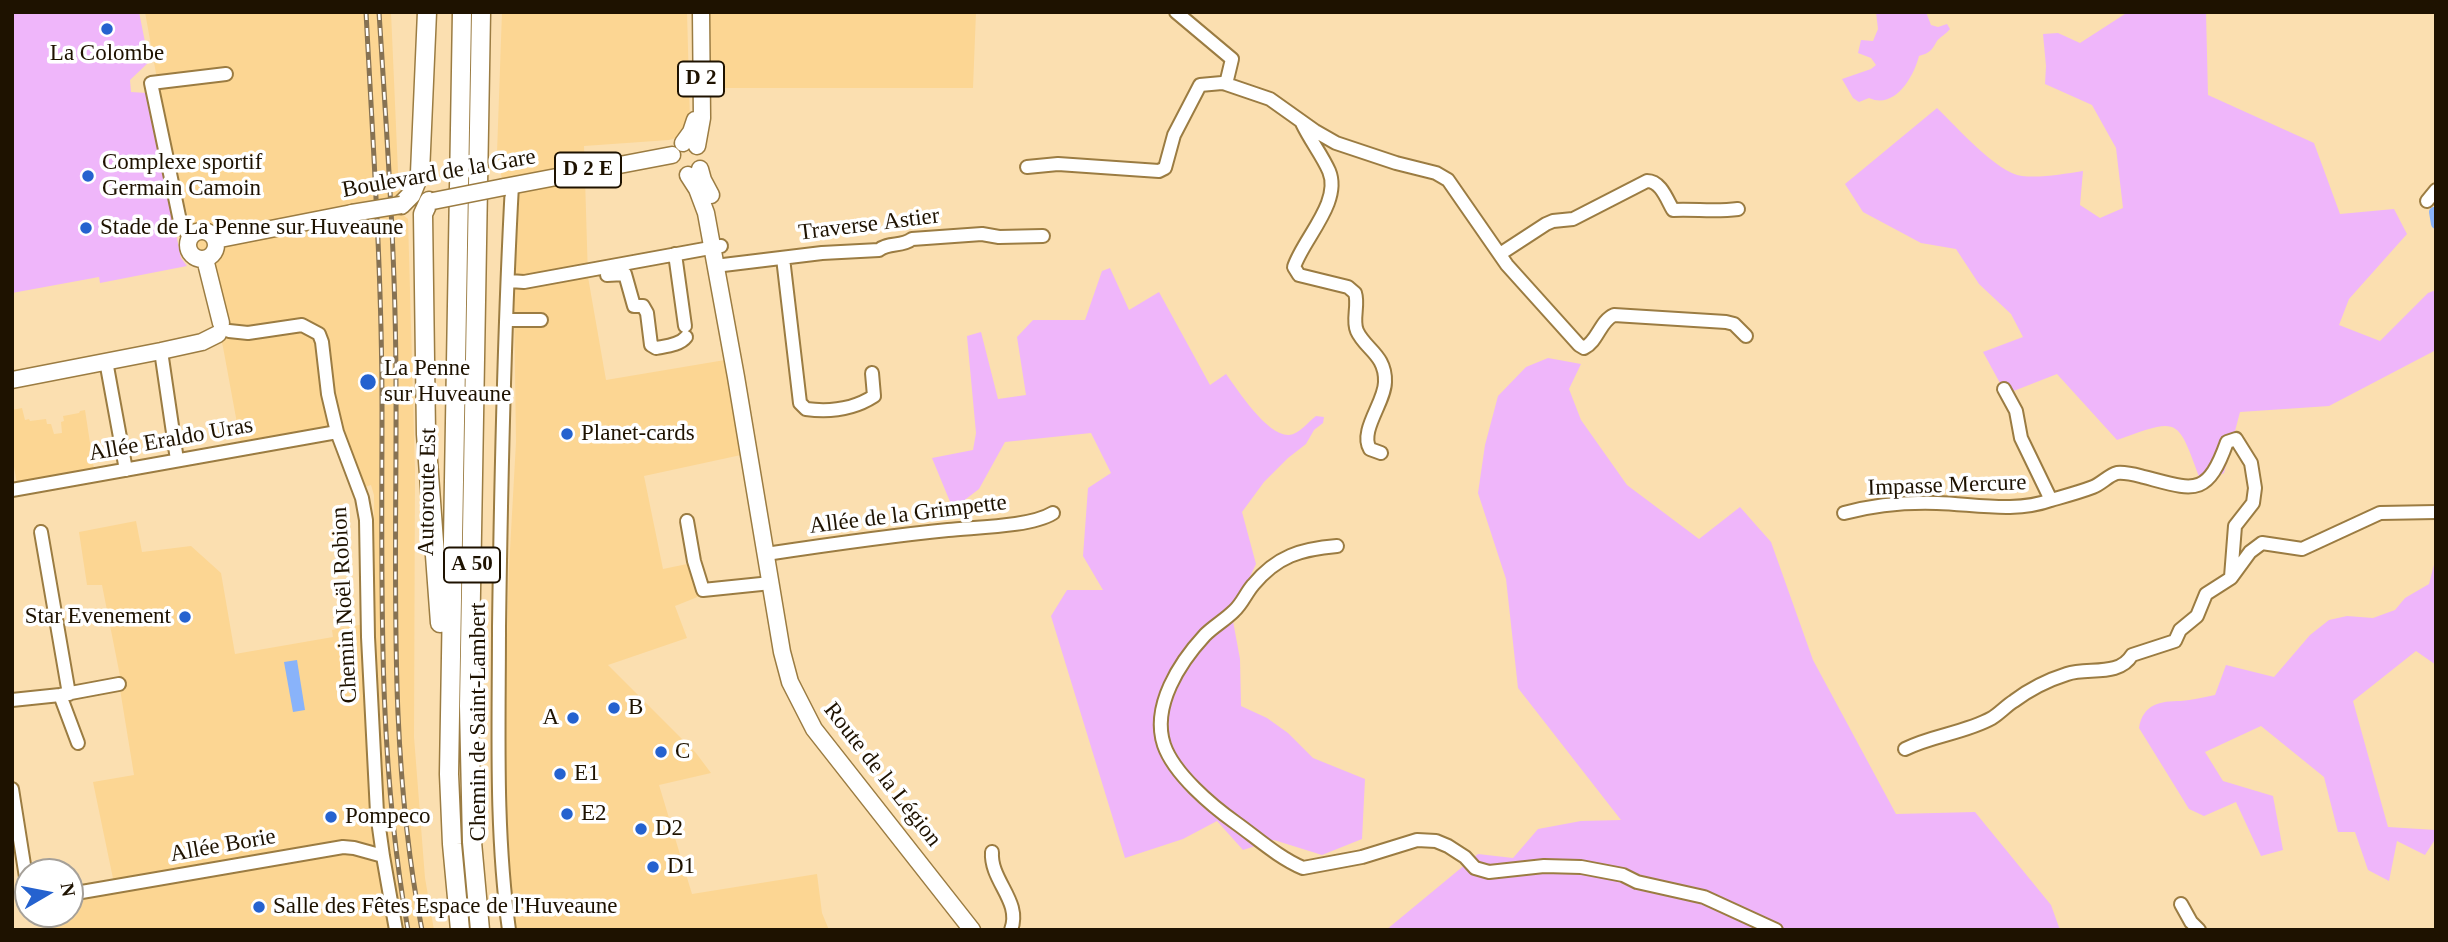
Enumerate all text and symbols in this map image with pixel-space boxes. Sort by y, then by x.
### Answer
marker: La Colombe [99,21,115,37]
place label: La Colombe [50,40,164,68]
road number: D 2 [678,62,724,96]
street label: Boulevard de la Gare [340,143,538,205]
place label: Complexe sportif Germain Camoin [102,149,262,203]
road number: D 2 E [555,152,621,188]
marker: Complexe sportif Germain Camoin [80,168,96,184]
street label: Traverse Astier [797,203,941,247]
place label: Stade de La Penne sur Huveaune [100,214,403,242]
marker: Stade de La Penne sur Huveaune [78,220,94,236]
place label: La Penne sur Huveaune [384,355,511,409]
marker: La Penne sur Huveaune [358,372,378,392]
street label: Allée Eraldo Uras [87,412,255,468]
place label: Planet-cards [581,420,695,448]
marker: Planet-cards [559,426,575,442]
street label: Autoroute Est [413,428,443,556]
street label: Impasse Mercure [1867,469,2027,503]
street label: Allée de la Grimpette [808,489,1008,541]
street label: Chemin Noël Robion [326,506,364,704]
road number: A 50 [444,548,500,582]
place label: Star Evenement [25,603,171,631]
street label: Chemin de Saint-Lambert [465,603,493,841]
marker: Star Evenement [177,609,193,625]
place label: B [628,694,643,722]
street label: Route de la Légion [817,697,947,853]
marker: B [606,700,622,716]
place label: A [542,704,559,732]
marker: A [565,710,581,726]
place label: C [675,738,690,766]
marker: C [653,744,669,760]
place label: E1 [574,760,600,788]
marker: E1 [552,766,568,782]
place label: E2 [581,800,607,828]
place label: Pompeco [345,803,431,831]
marker: E2 [559,806,575,822]
marker: Pompeco [323,809,339,825]
place label: D2 [655,815,683,843]
marker: D2 [633,821,649,837]
street label: Allée Borie [168,823,278,869]
place label: D1 [667,853,695,881]
north arrow [14,858,84,928]
marker: D1 [645,859,661,875]
text: N [57,881,80,898]
place label: Salle des Fêtes Espace de l'Huveaune [273,893,618,921]
marker: Salle des Fêtes Espace de l'Huveaune [251,899,267,915]

